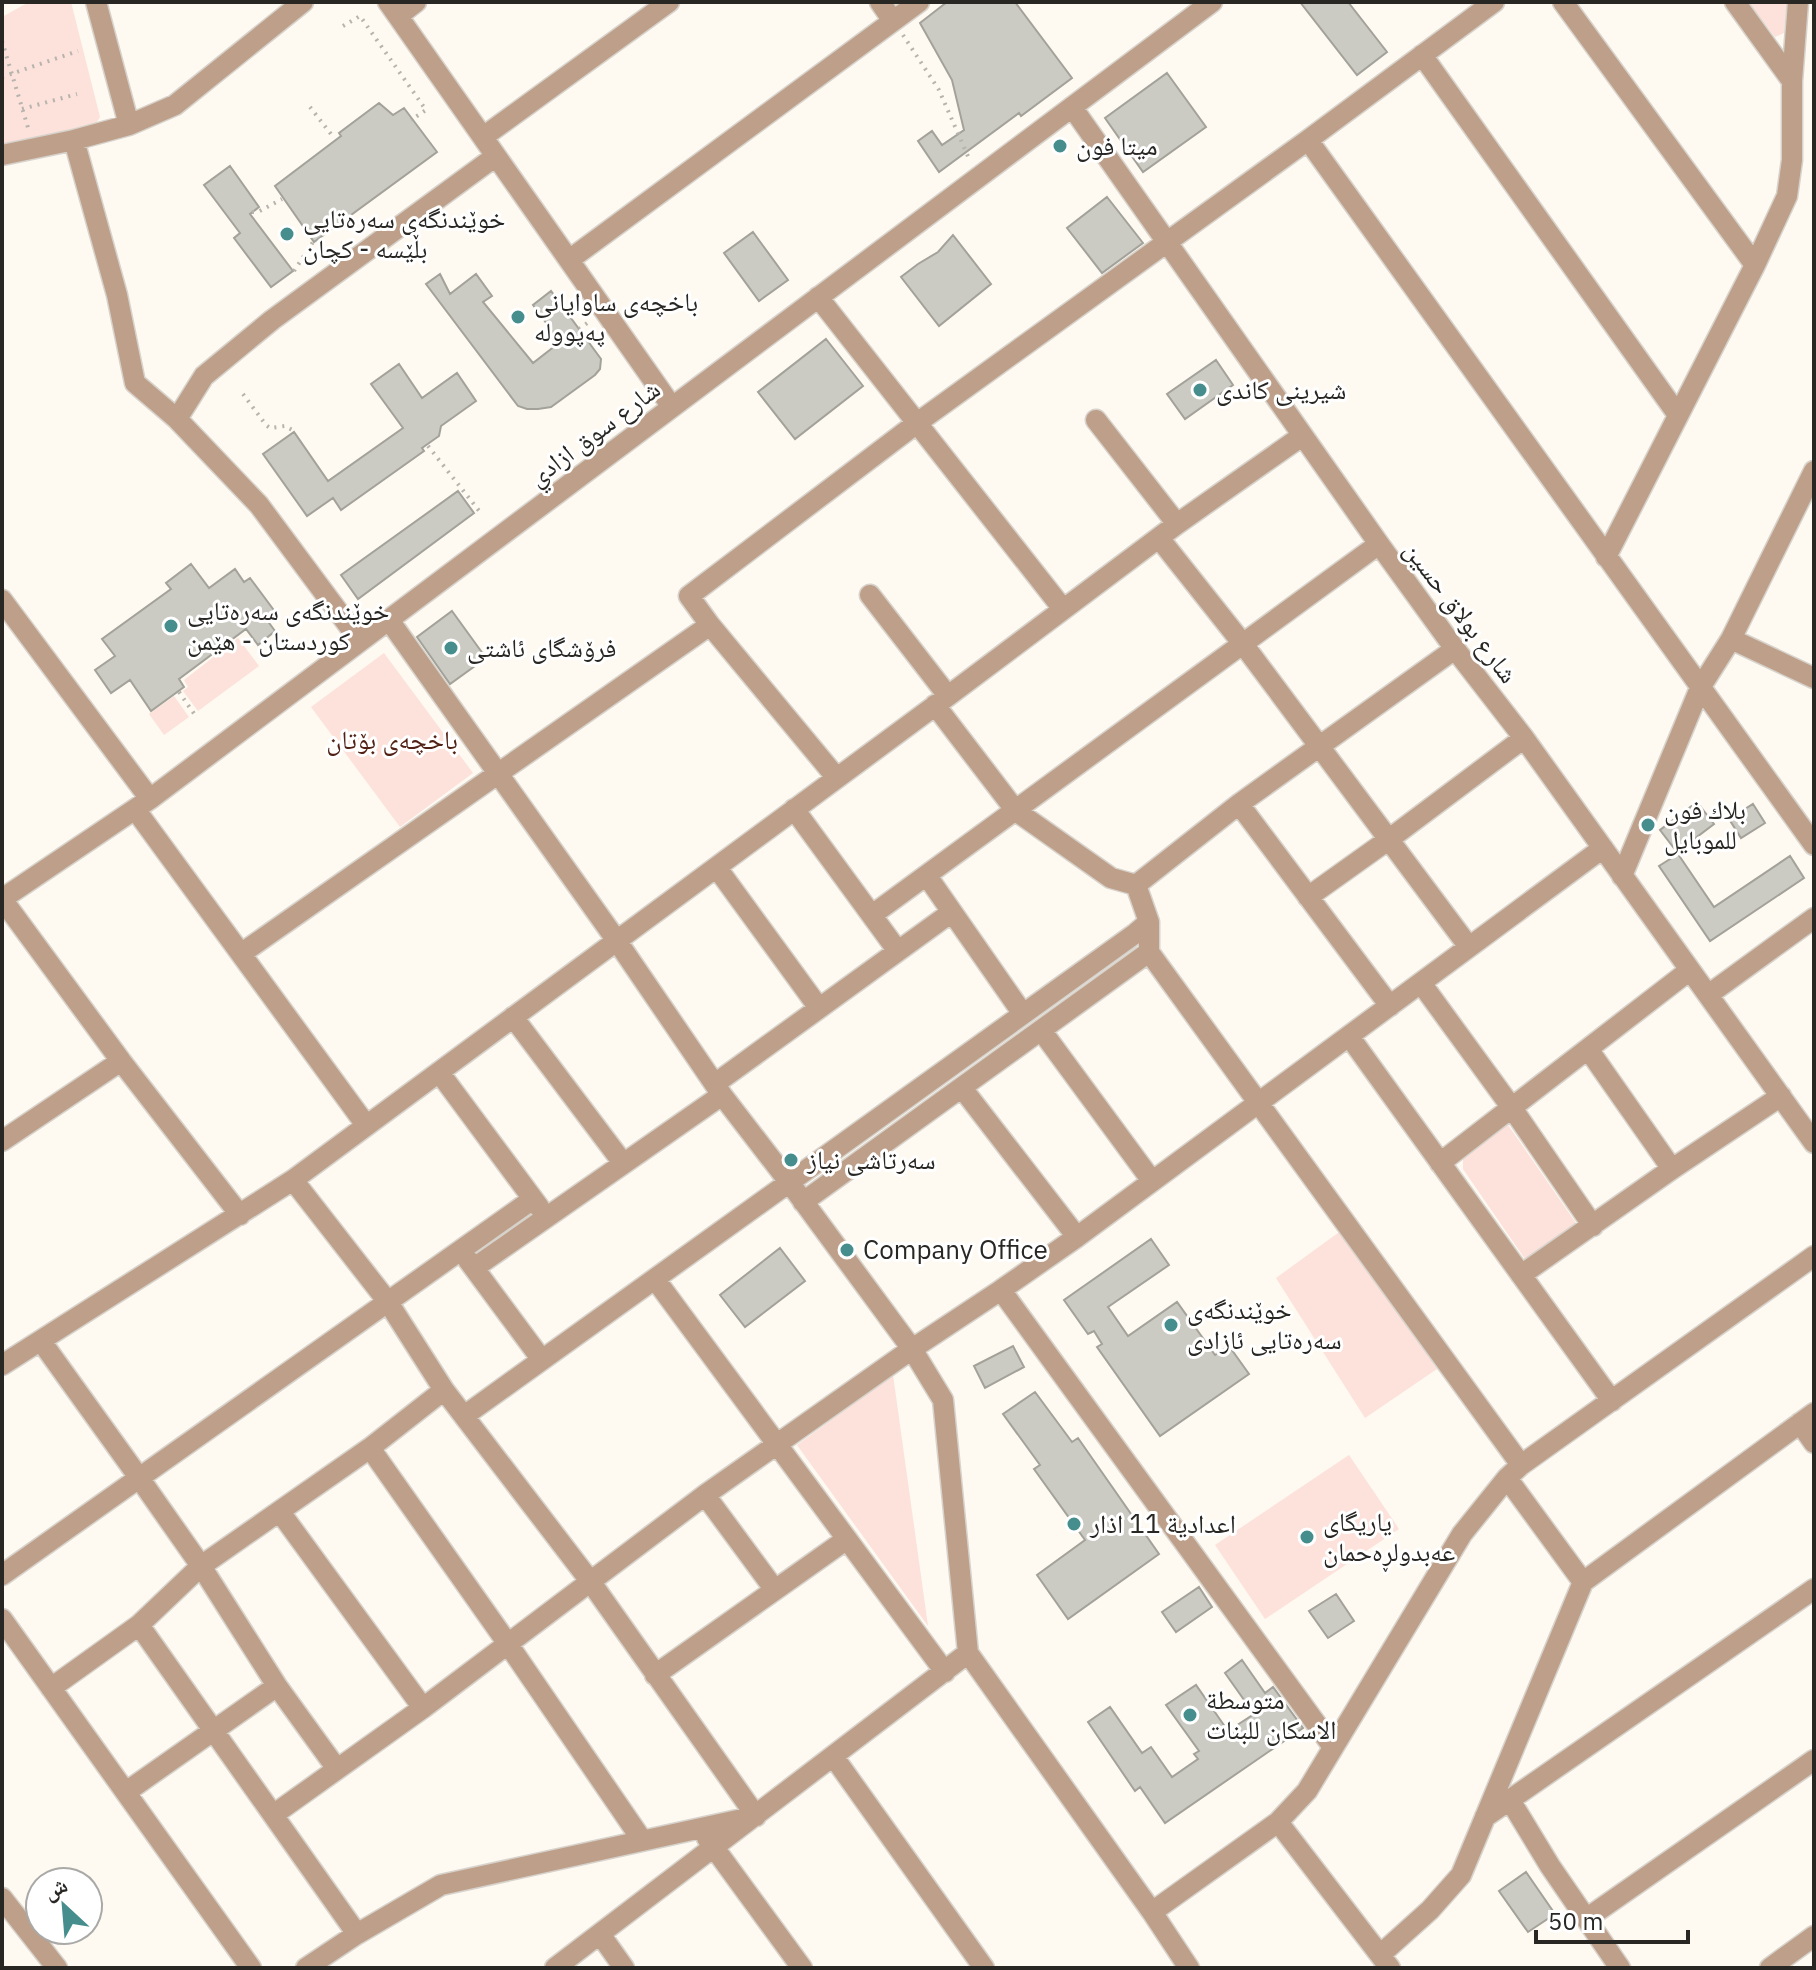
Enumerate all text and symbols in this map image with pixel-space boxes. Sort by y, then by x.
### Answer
place label: ميتا فون [1076,128,1158,162]
marker: ميتا فون [1051,137,1069,155]
place label: خوێندنگەی سەرەتایی بڵێسە - کچان [303,201,505,265]
marker: خوێندنگەی سەرەتایی بڵێسە - کچان [278,225,296,243]
place label: باخچەی ساوایانی پەپوولە [534,284,698,348]
marker: باخچەی ساوایانی پەپوولە [509,308,527,326]
street label: شارع سوق ازادي [520,371,669,497]
place label: شیرینی کاندی [1216,372,1346,406]
marker: شیرینی کاندی [1191,381,1209,399]
street label: شارع بولاق حسين [1397,533,1526,689]
place label: خوێندنگەی سەرەتایی کوردستان - هێمن [187,593,389,657]
marker: خوێندنگەی سەرەتایی کوردستان - هێمن [162,617,180,635]
place label: فرۆشگای ئاشتی [467,630,616,664]
marker: فرۆشگای ئاشتی [442,639,460,657]
park label: باخچەی بۆتان [326,722,458,756]
place label: بلاك فون للموبايل [1664,792,1746,856]
marker: بلاك فون للموبايل [1639,816,1657,834]
place label: سەرتاشی نیاز [806,1142,936,1176]
marker: سەرتاشی نیاز [782,1151,800,1169]
place label: Company Office [863,1232,1048,1266]
marker: Company Office [838,1241,856,1259]
place label: خوێندنگەی سەرەتایی ئازادی [1187,1292,1342,1356]
marker: خوێندنگەی سەرەتایی ئازادی [1162,1316,1180,1334]
place label: یاریگای عەبدولڕەحمان [1323,1504,1455,1572]
place label: اعدادية 11 اذار [1089,1506,1236,1540]
marker: اعدادية 11 اذار [1065,1515,1083,1533]
marker: یاریگای عەبدولڕەحمان [1298,1528,1316,1546]
place label: متوسطة الاسكان للبنات [1206,1682,1336,1746]
marker: متوسطة الاسكان للبنات [1181,1706,1199,1724]
north arrow [24,1866,104,1946]
text: ش [38,1869,72,1906]
scale bar [1536,1894,1688,1944]
text: 50 m [1548,1905,1603,1937]

